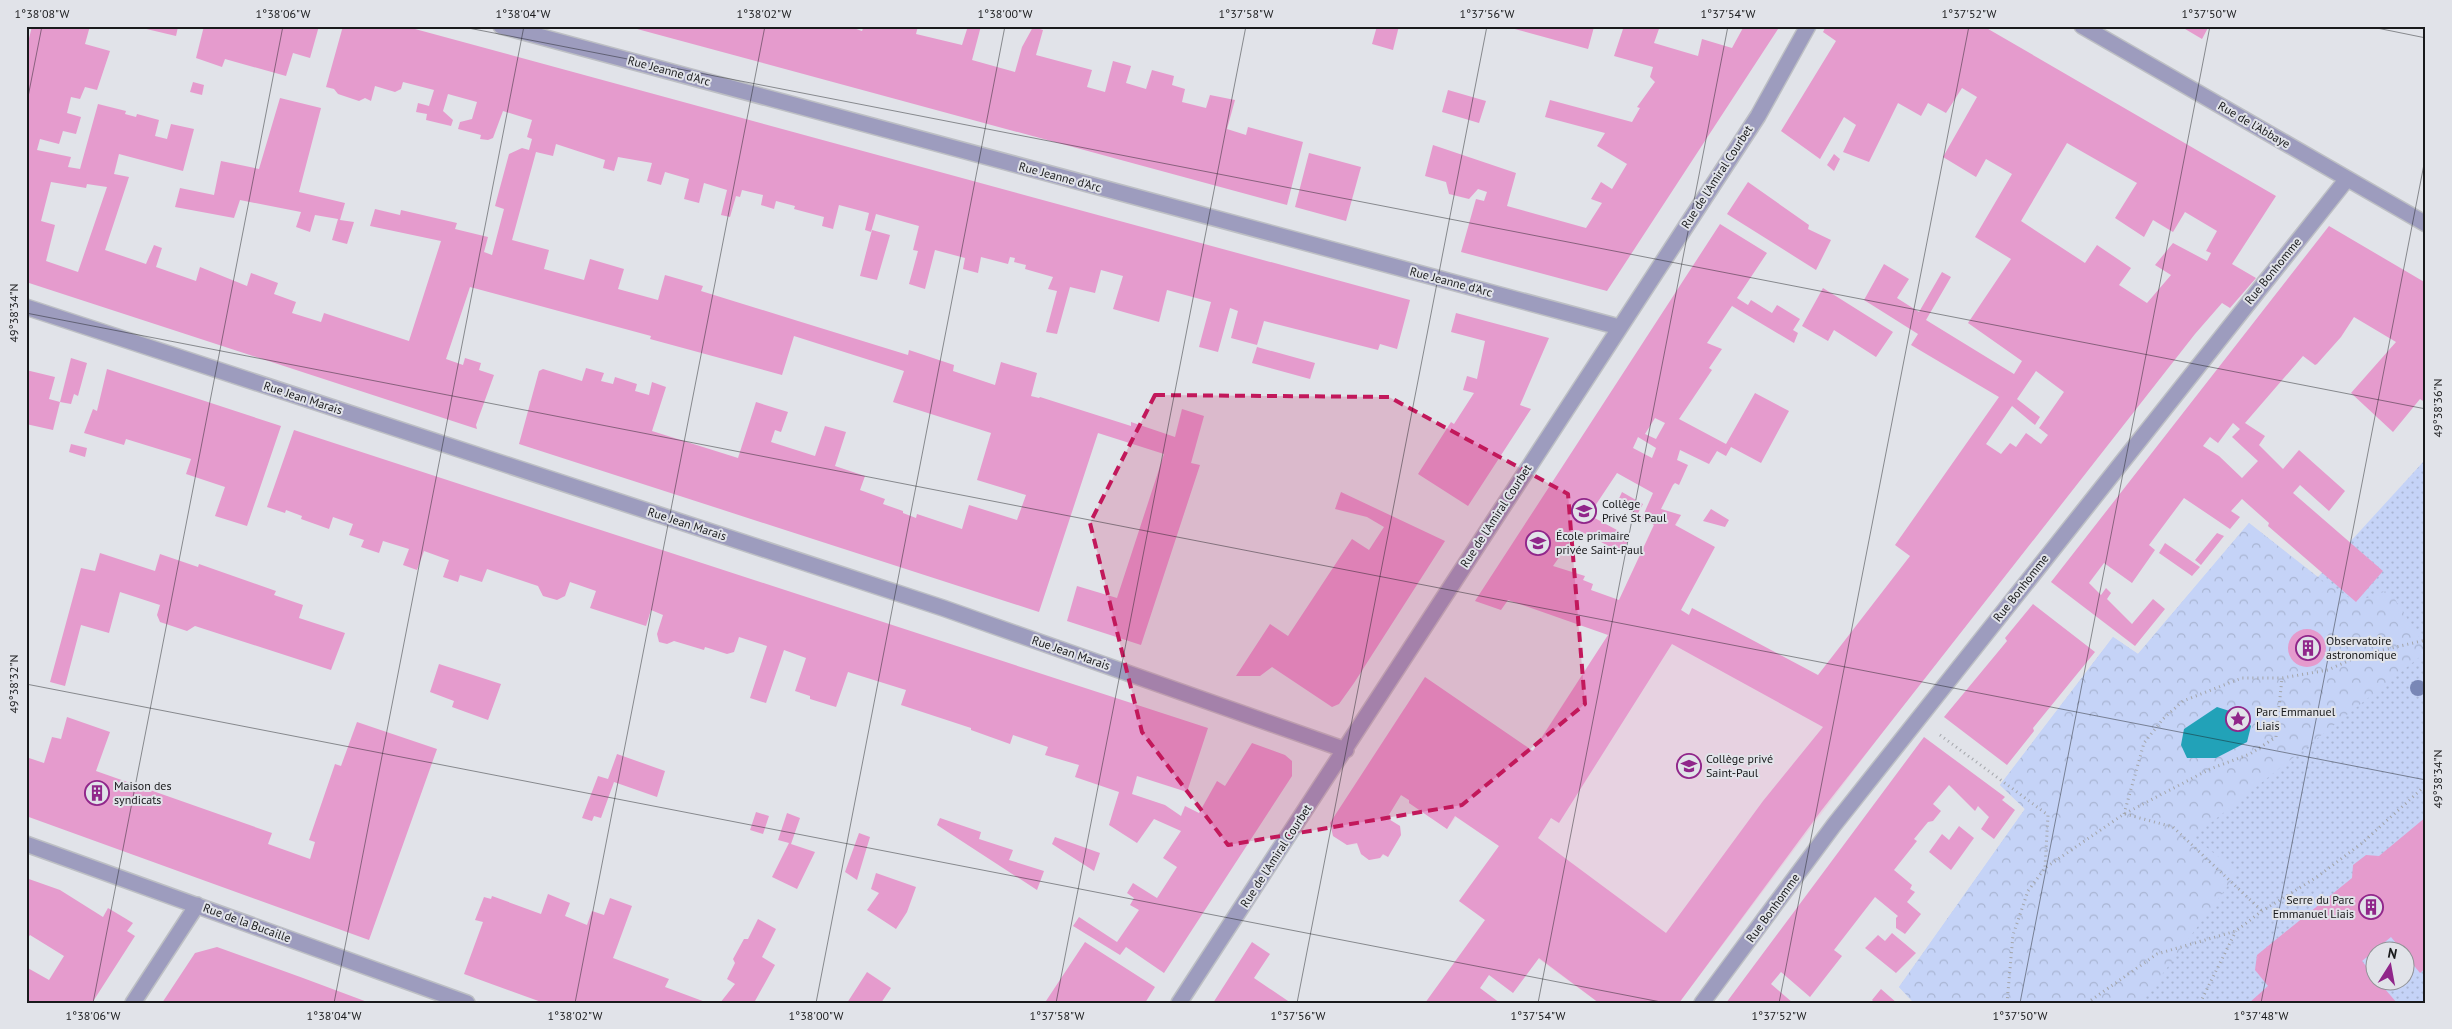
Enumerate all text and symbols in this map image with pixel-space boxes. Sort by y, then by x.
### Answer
text: 1°38'08"W [15,6,69,21]
text: 1°38'06"W [256,6,310,21]
text: 1°38'04"W [496,6,550,21]
text: 1°38'02"W [737,6,791,21]
text: 1°38'00"W [978,6,1032,21]
text: 1°37'58"W [1219,6,1273,21]
text: 1°37'56"W [1460,6,1514,21]
text: 1°37'54"W [1701,6,1755,21]
text: 1°37'52"W [1942,6,1996,21]
text: 1°37'50"W [2182,6,2236,21]
street label: Rue Jeanne d'Arc [626,52,713,89]
street label: Rue de l'Abbaye [2216,98,2293,151]
street label: Rue de l'Amiral Courbet [1678,122,1756,231]
street label: Rue Jeanne d'Arc [1017,158,1104,195]
street label: Rue Bonhomme [2241,234,2304,307]
street label: Rue Jeanne d'Arc [1408,263,1495,300]
text: 49°38'34"N [6,283,21,343]
street label: Rue Jean Marais [262,378,344,417]
text: 49°38'36"N [2430,378,2445,438]
street label: Rue de l'Amiral Courbet [1457,461,1535,570]
place label: Collège Privé St Paul [1602,496,1667,525]
school or university icon: Collège Privé St Paul [1571,498,1597,524]
street label: Rue Jean Marais [646,504,728,543]
place label: École primaire privée Saint-Paul [1556,528,1644,557]
school or university icon: École primaire privée Saint-Paul [1525,530,1551,556]
street label: Rue Bonhomme [1990,551,2052,624]
street label: Rue Jean Marais [1030,632,1112,673]
place label: Observatoire astronomique [2326,633,2397,662]
building icon: Observatoire astronomique [2295,635,2321,661]
text: 49°38'32"N [6,654,21,714]
place label: Parc Emmanuel Liais [2256,704,2336,733]
place icon: Parc Emmanuel Liais [2225,706,2251,732]
text: 49°38'34"N [2430,749,2445,809]
place label: Collège privé Saint-Paul [1706,751,1773,780]
school or university icon: Collège privé Saint-Paul [1676,753,1702,779]
place label: Maison des syndicats [114,778,172,807]
building icon: Maison des syndicats [84,780,110,806]
street label: Rue de l'Amiral Courbet [1237,801,1315,910]
street label: Rue Bonhomme [1743,870,1803,945]
place label: Serre du Parc Emmanuel Liais [2273,892,2355,921]
building icon: Serre du Parc Emmanuel Liais [2358,894,2384,920]
street label: Rue de la Bucaille [201,900,293,945]
north arrow [2364,942,2414,992]
text: N [2386,944,2399,963]
text: 1°38'06"W [66,1008,120,1023]
text: 1°38'04"W [307,1008,361,1023]
text: 1°38'02"W [548,1008,602,1023]
text: 1°38'00"W [789,1008,843,1023]
text: 1°37'58"W [1030,1008,1084,1023]
text: 1°37'56"W [1271,1008,1325,1023]
text: 1°37'54"W [1511,1008,1565,1023]
text: 1°37'52"W [1752,1008,1806,1023]
text: 1°37'50"W [1993,1008,2047,1023]
text: 1°37'48"W [2234,1008,2288,1023]

